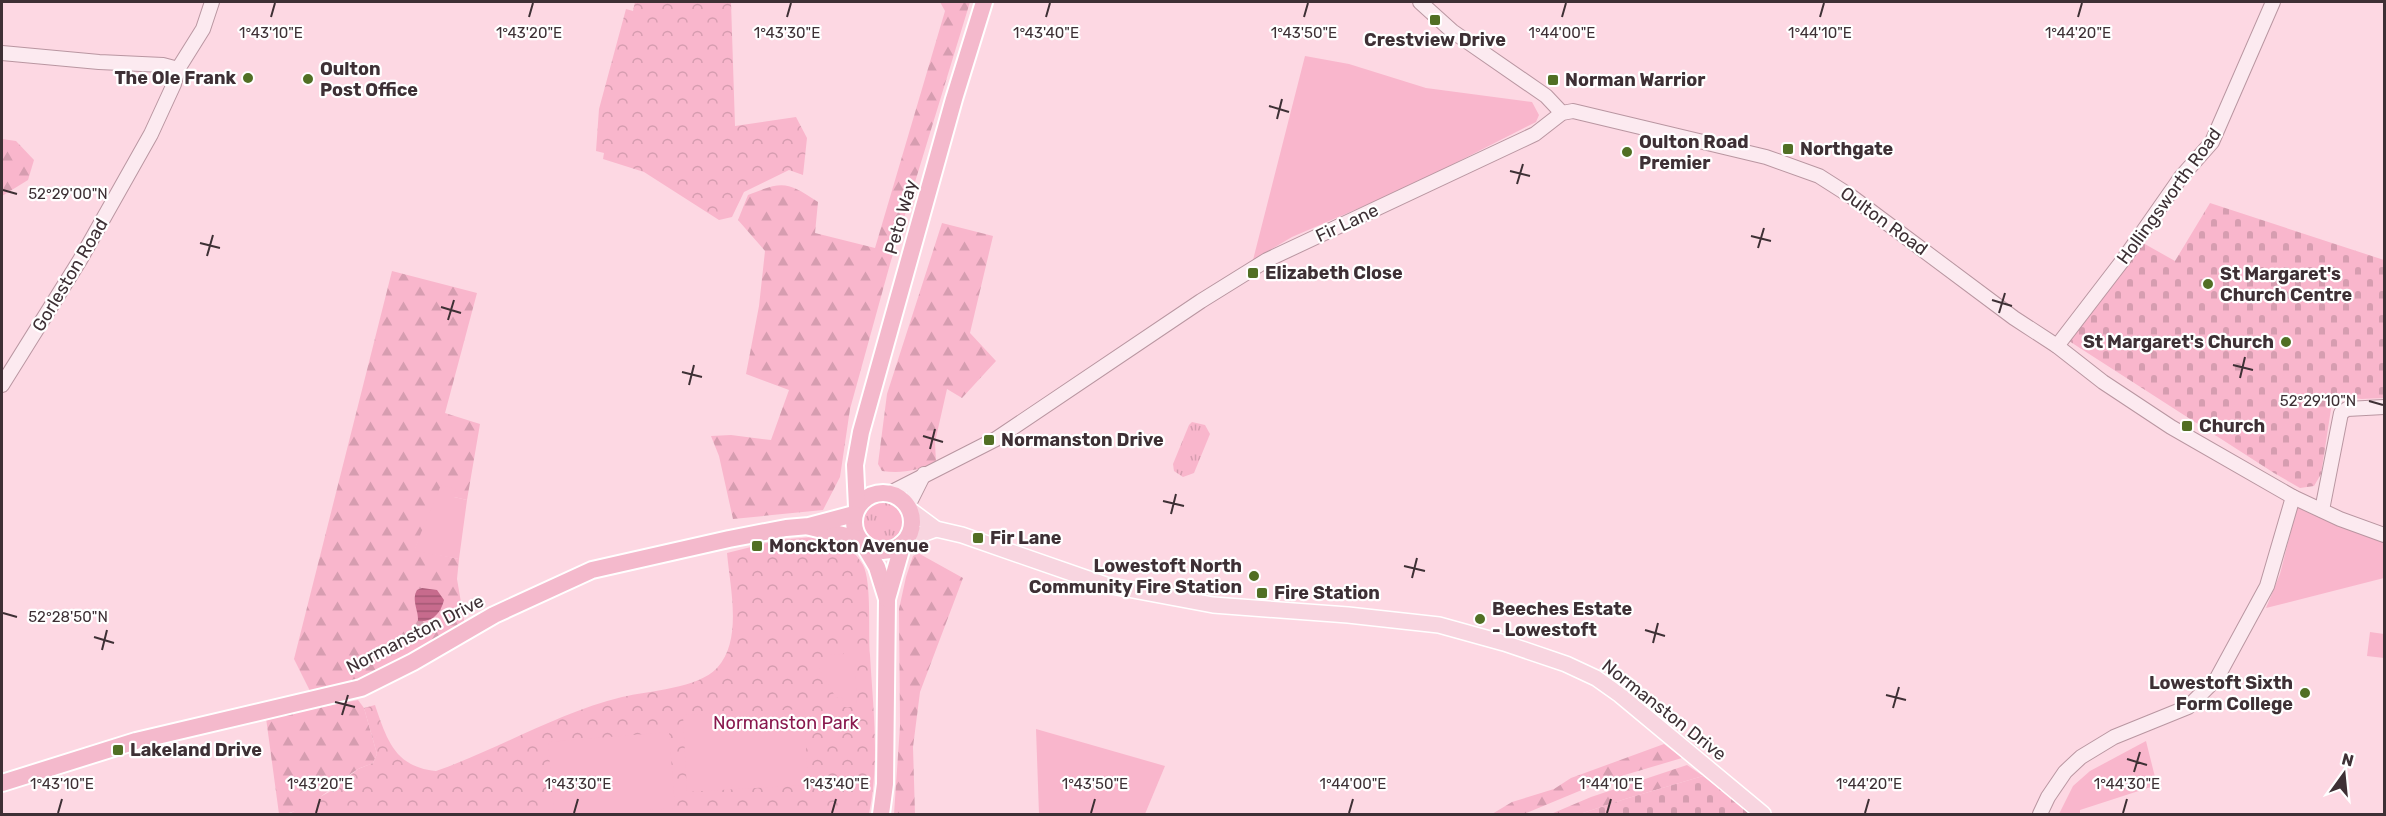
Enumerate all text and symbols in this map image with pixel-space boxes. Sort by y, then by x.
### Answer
marker: Crestview Drive [1428,13,1442,27]
text: 1°43'10"E [239,24,303,42]
text: 1°43'20"E [496,24,562,42]
text: 1°43'30"E [754,24,820,42]
text: 1°43'40"E [1013,24,1079,42]
text: 1°43'50"E [1271,24,1337,42]
text: 1°44'00"E [1529,24,1595,42]
text: 1°44'10"E [1788,24,1852,42]
text: 1°44'20"E [2045,24,2111,42]
place label: Crestview Drive [1364,29,1506,51]
place label: Oulton Post Office [320,58,418,101]
place label: The Ole Frank [115,67,236,89]
place label: Norman Warrior [1565,69,1705,91]
marker: The Ole Frank [241,71,255,85]
marker: Oulton Post Office [301,72,315,86]
marker: Norman Warrior [1546,73,1560,87]
street label: Hollingsworth Road [2112,123,2226,269]
place label: Oulton Road Premier [1639,131,1749,174]
place label: Northgate [1800,138,1894,160]
marker: Northgate [1781,142,1795,156]
marker: Oulton Road Premier [1620,145,1634,159]
street label: Peto Way [880,177,922,257]
street label: Oulton Road [1836,182,1932,260]
text: 52°29'00"N [28,185,108,203]
street label: Fir Lane [1312,199,1382,247]
street label: Gorleston Road [28,214,112,336]
place label: Elizabeth Close [1265,262,1403,284]
place label: St Margaret's Church Centre [2220,263,2352,306]
marker: Elizabeth Close [1246,266,1260,280]
marker: St Margaret's Church Centre [2201,277,2215,291]
place label: St Margaret's Church [2083,331,2274,353]
marker: St Margaret's Church [2279,335,2293,349]
text: 52°29'10"N [2280,392,2356,410]
place label: Church [2199,415,2265,437]
marker: Church [2180,419,2194,433]
place label: Normanston Drive [1001,429,1164,451]
marker: Normanston Drive [982,433,996,447]
place label: Fir Lane [990,527,1062,549]
marker: Fir Lane [971,531,985,545]
place label: Monckton Avenue [769,535,929,557]
marker: Monckton Avenue [750,539,764,553]
place label: Lowestoft North Community Fire Station [1029,555,1242,598]
marker: Lowestoft North Community Fire Station [1247,569,1261,583]
place label: Fire Station [1274,582,1380,604]
marker: Fire Station [1255,586,1269,600]
street label: Normanston Drive [342,590,488,678]
place label: Beeches Estate - Lowestoft [1492,598,1633,641]
text: 52°28'50"N [28,608,108,626]
marker: Beeches Estate - Lowestoft [1473,612,1487,626]
street label: Normanston Drive [1597,655,1731,765]
place label: Lowestoft Sixth Form College [2149,672,2293,715]
marker: Lowestoft Sixth Form College [2298,686,2312,700]
park label: Normanston Park [713,712,860,734]
place label: Lakeland Drive [130,739,262,761]
marker: Lakeland Drive [111,743,125,757]
north arrow [2314,744,2374,804]
text: N [2340,749,2356,771]
text: 1°43'10"E [30,775,94,793]
text: 1°43'20"E [287,775,353,793]
text: 1°43'30"E [545,775,611,793]
text: 1°43'40"E [803,775,869,793]
text: 1°43'50"E [1062,775,1128,793]
text: 1°44'00"E [1320,775,1386,793]
text: 1°44'10"E [1579,775,1643,793]
text: 1°44'20"E [1836,775,1902,793]
text: 1°44'30"E [2094,775,2160,793]

